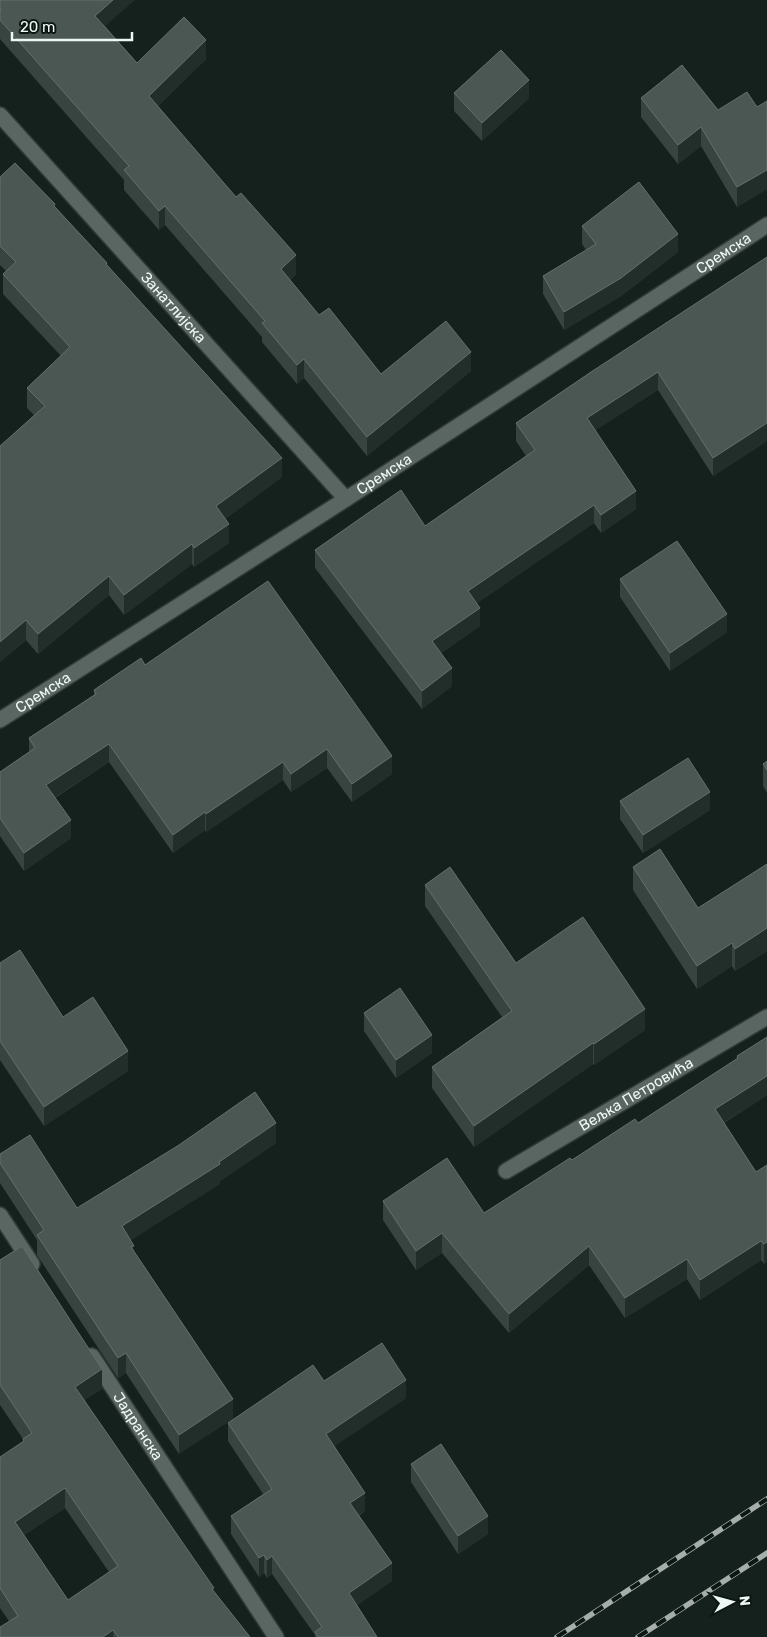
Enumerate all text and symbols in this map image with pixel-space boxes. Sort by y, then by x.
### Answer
scale bar [12,10,132,42]
text: 20 m [20,18,55,36]
street label: Сремска [693,229,755,278]
street label: Занатлијска [137,268,210,346]
street label: Сремска [353,450,415,499]
street label: Сремска [12,668,74,717]
street label: Вељка Петровића [576,1054,696,1135]
street label: Јадранска [109,1389,167,1464]
north arrow [707,1577,757,1627]
text: N [735,1595,753,1607]

